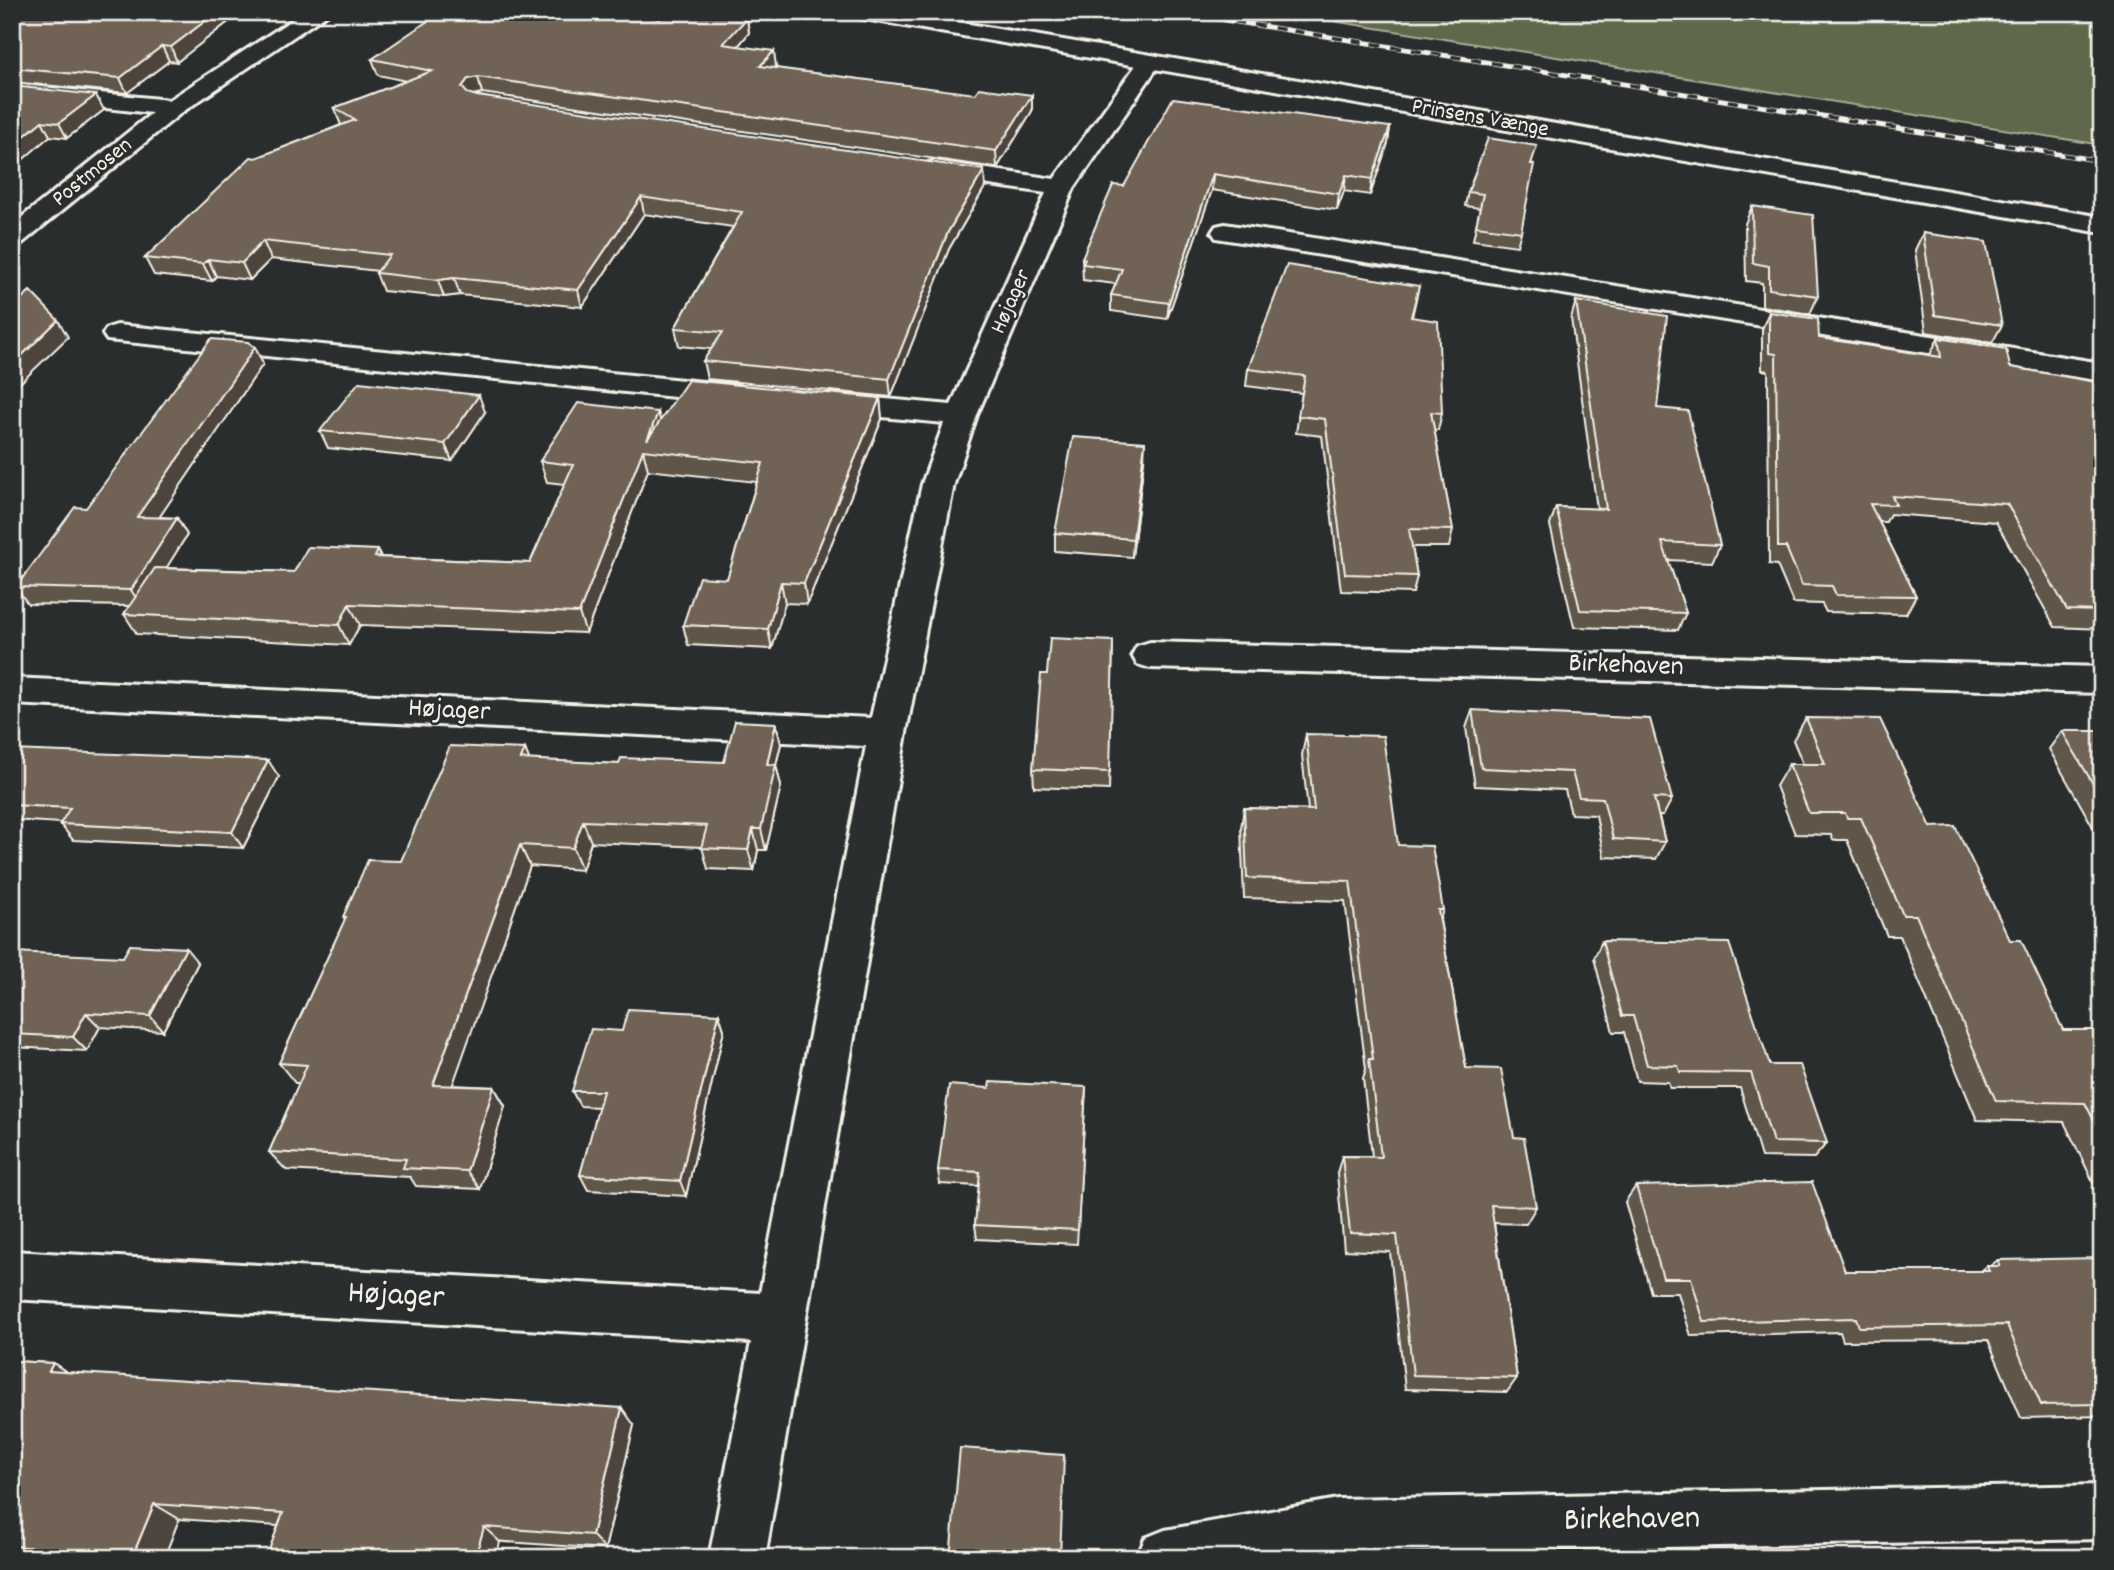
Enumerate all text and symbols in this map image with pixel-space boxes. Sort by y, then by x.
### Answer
street label: Prinsens Vænge [1409,91,1551,147]
street label: Postmosen [46,130,140,216]
street label: Højager [983,264,1041,340]
street label: Birkehaven [1568,645,1684,689]
street label: Højager [407,690,492,734]
street label: Højager [346,1271,446,1323]
street label: Birkehaven [1564,1496,1700,1546]

